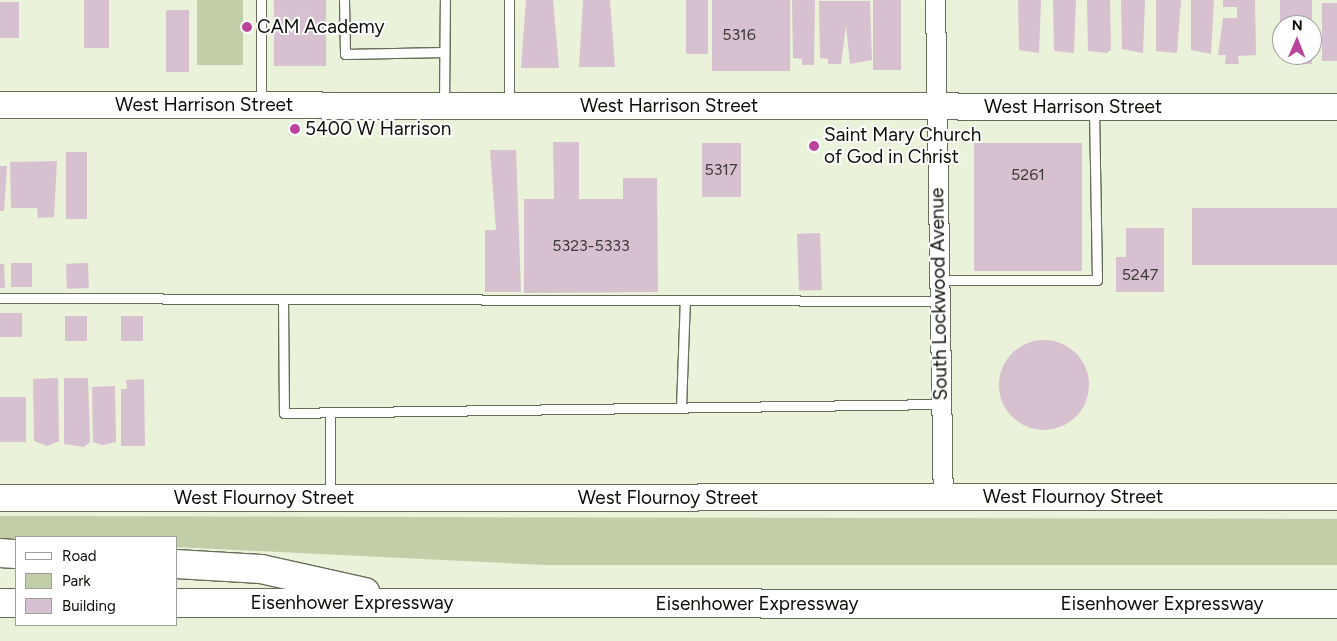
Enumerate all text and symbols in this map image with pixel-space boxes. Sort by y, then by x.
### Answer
north arrow [1272,15,1322,65]
place label: CAM Academy [257,16,385,38]
text: N [1292,17,1303,34]
marker: CAM Academy [241,21,253,33]
house number: 5316 [722,25,756,45]
street label: West Harrison Street [115,94,293,116]
street label: West Harrison Street [580,95,758,117]
street label: West Harrison Street [984,96,1162,118]
place label: 5400 W Harrison [305,118,451,140]
marker: 5400 W Harrison [289,123,301,135]
place label: Saint Mary Church of God in Christ [824,124,981,168]
marker: Saint Mary Church of God in Christ [808,140,820,152]
house number: 5317 [704,160,738,180]
house number: 5261 [1011,165,1045,185]
street label: South Lockwood Avenue [926,187,952,401]
house number: 5323-5333 [552,236,630,256]
house number: 5247 [1122,265,1158,285]
street label: West Flournoy Street [983,486,1163,508]
street label: West Flournoy Street [174,487,354,509]
street label: West Flournoy Street [578,487,758,509]
legend [15,536,178,626]
text: Road [62,547,97,565]
text: Park [62,572,91,590]
street label: Eisenhower Expressway [250,592,454,614]
street label: Eisenhower Expressway [655,593,859,615]
street label: Eisenhower Expressway [1060,593,1264,615]
text: Building [62,597,116,615]

